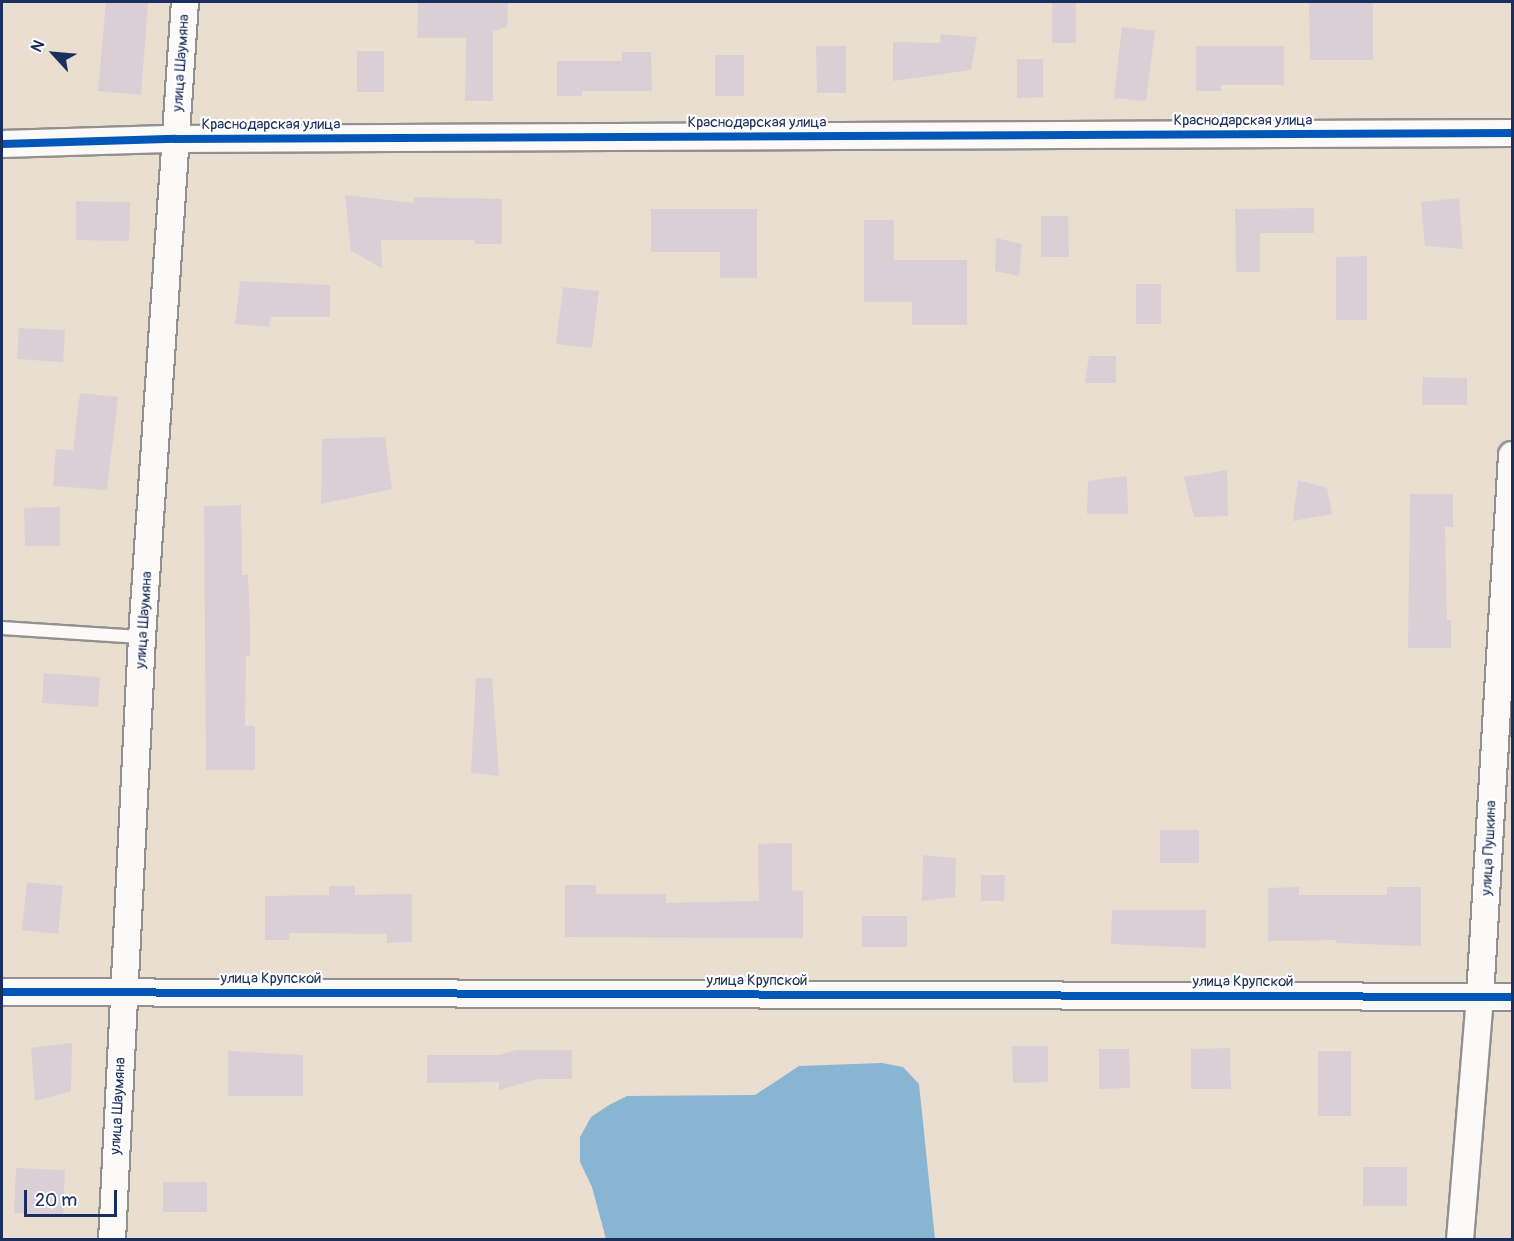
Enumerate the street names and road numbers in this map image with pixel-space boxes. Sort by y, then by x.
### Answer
street label: улица Шаумяна [169,14,193,112]
street label: Краснодарская улица [1174,112,1312,130]
street label: Краснодарская улица [688,114,826,132]
street label: Краснодарская улица [202,116,340,134]
street label: улица Шаумяна [132,571,156,669]
street label: улица Пушкина [1478,800,1500,896]
street label: улица Крупской [221,970,321,988]
street label: улица Крупской [707,972,807,990]
street label: улица Крупской [1193,973,1293,991]
street label: улица Шаумяна [106,1057,130,1155]

